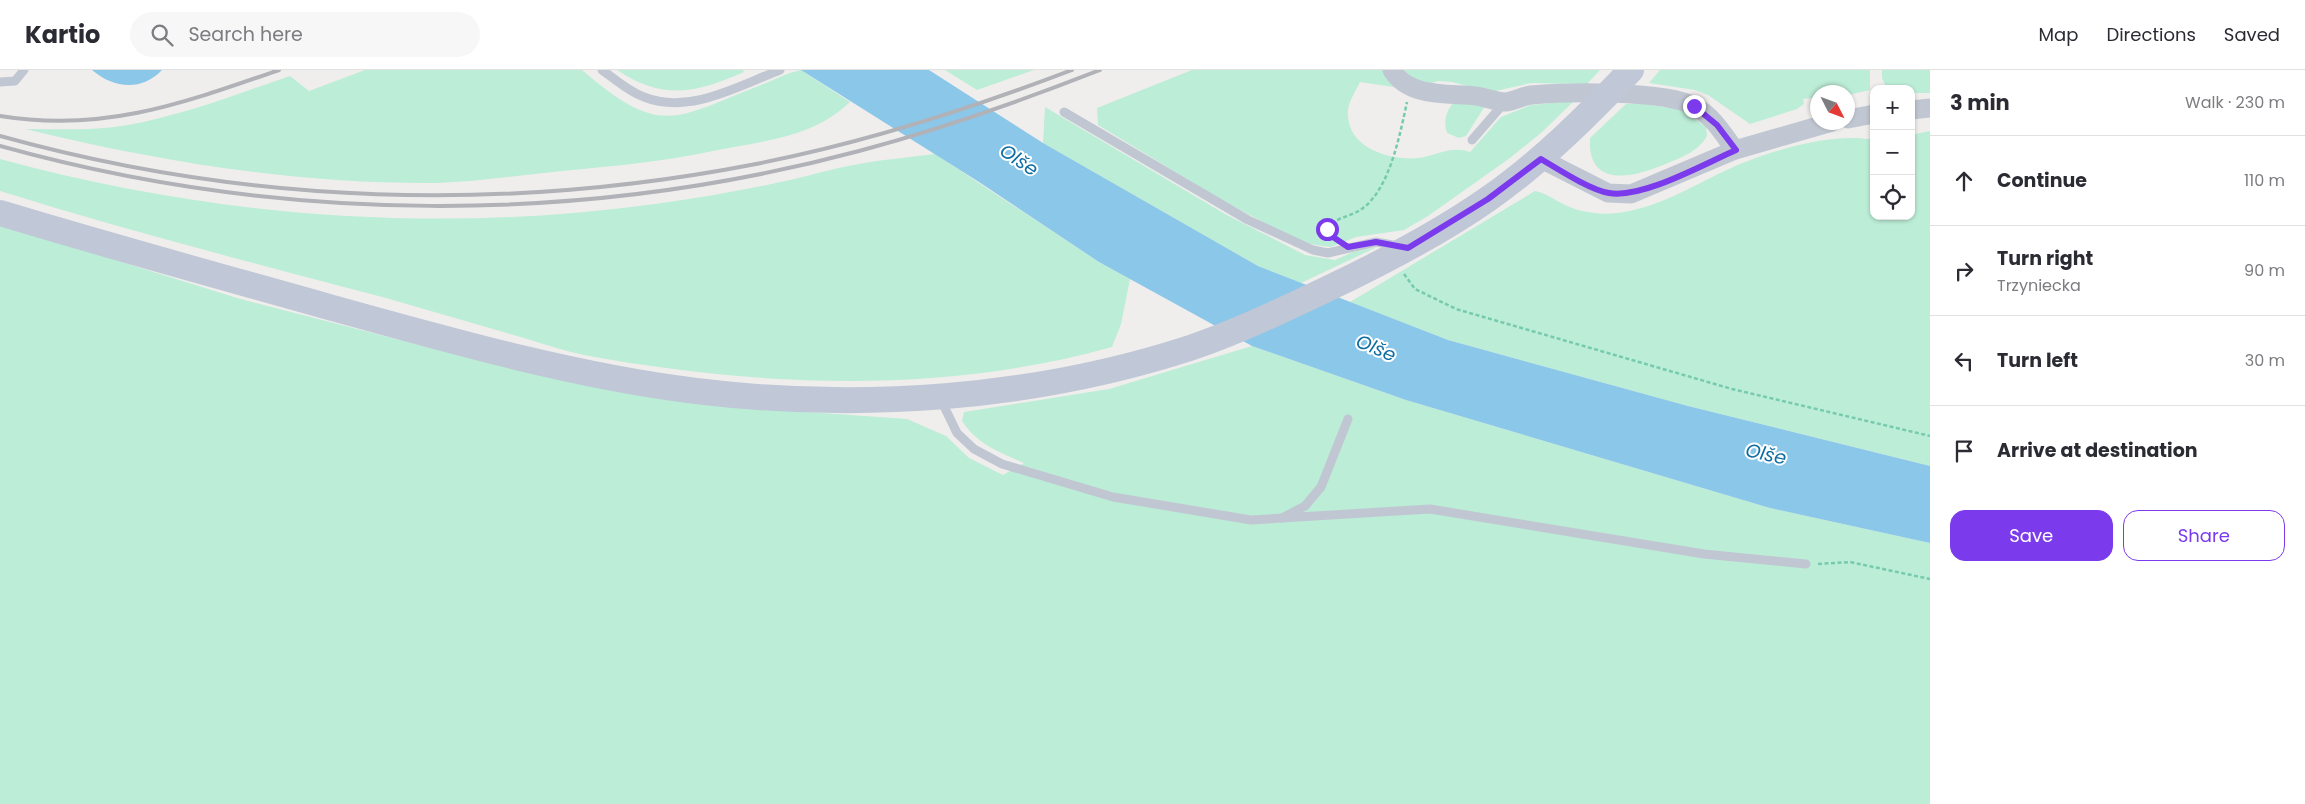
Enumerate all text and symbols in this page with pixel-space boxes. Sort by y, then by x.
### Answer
search box [130,12,480,57]
text: Kartio [25,18,100,51]
icon: search [148,21,176,49]
text: Search here [188,21,303,48]
text: Map [2039,22,2078,47]
text: Directions [2106,22,2196,47]
text: Saved [2224,22,2280,47]
north arrow [1810,85,1855,130]
map controls [1870,85,1915,220]
button: + [1870,85,1915,130]
text: 3 min [1950,88,2010,117]
text: Walk · 230 m [2185,91,2285,114]
route end [1683,95,1706,118]
button: − [1870,130,1915,175]
water label: Olše [994,137,1044,183]
icon: ahead [1950,167,1978,195]
text: Continue [1997,167,2087,194]
text: 110 m [2244,169,2285,192]
button: locate [1870,175,1915,220]
route start [1316,218,1339,241]
text: Turn right [1997,245,2093,272]
icon: right [1950,257,1978,285]
text: 90 m [2244,259,2285,282]
text: Trzyniecka [1997,274,2081,297]
water label: Olše [1352,328,1400,369]
icon: left [1950,347,1978,375]
text: Turn left [1997,347,2078,374]
text: 30 m [2245,349,2285,372]
water label: Olše [1743,437,1789,472]
icon: arrive [1950,437,1978,465]
text: Arrive at destination [1997,437,2198,464]
button: Save [1950,510,2113,561]
button: Share [2123,510,2285,561]

